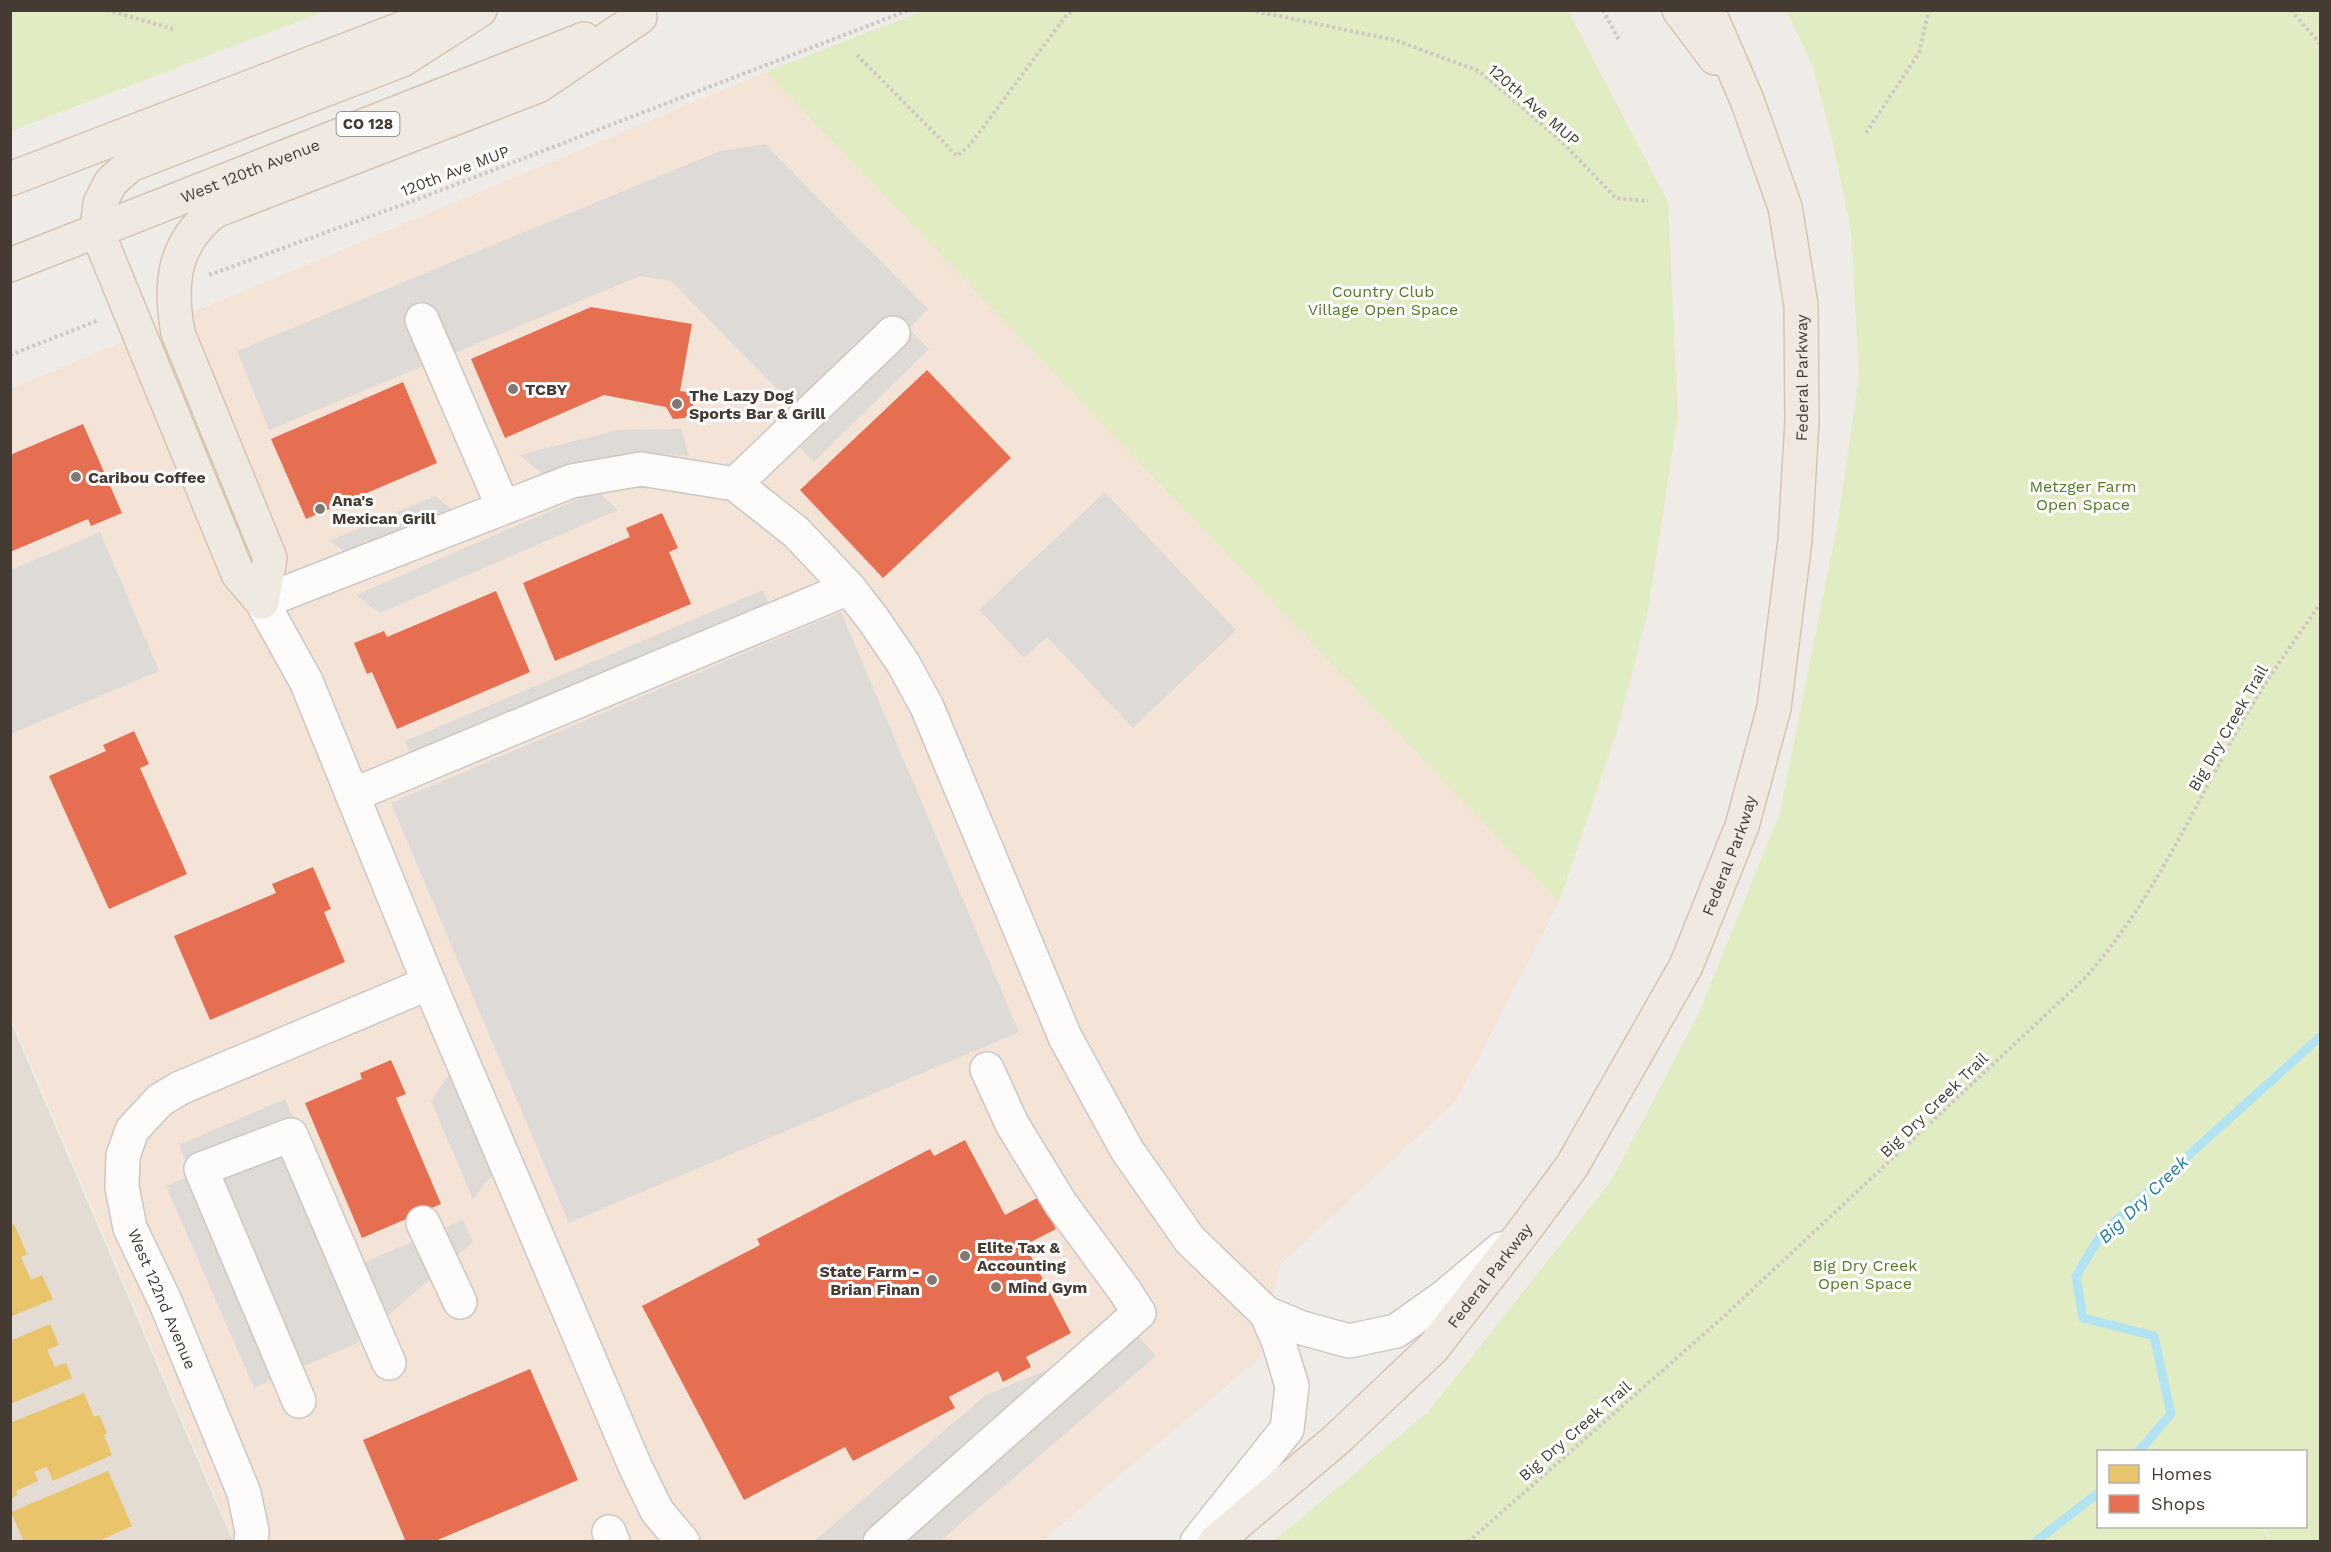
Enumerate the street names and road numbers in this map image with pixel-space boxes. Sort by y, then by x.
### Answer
street label: 120th Ave MUP [1484,60,1584,150]
road number: CO 128 [336,112,400,136]
street label: West 120th Avenue [178,135,322,206]
street label: 120th Ave MUP [398,141,512,200]
street label: Federal Parkway [1791,313,1812,442]
street label: Big Dry Creek Trail [2184,661,2272,794]
street label: Federal Parkway [1698,792,1760,918]
street label: Big Dry Creek Trail [1876,1049,1992,1161]
street label: Federal Parkway [1443,1219,1536,1331]
street label: West 122nd Avenue [124,1226,200,1372]
street label: Big Dry Creek Trail [1515,1377,1635,1485]

